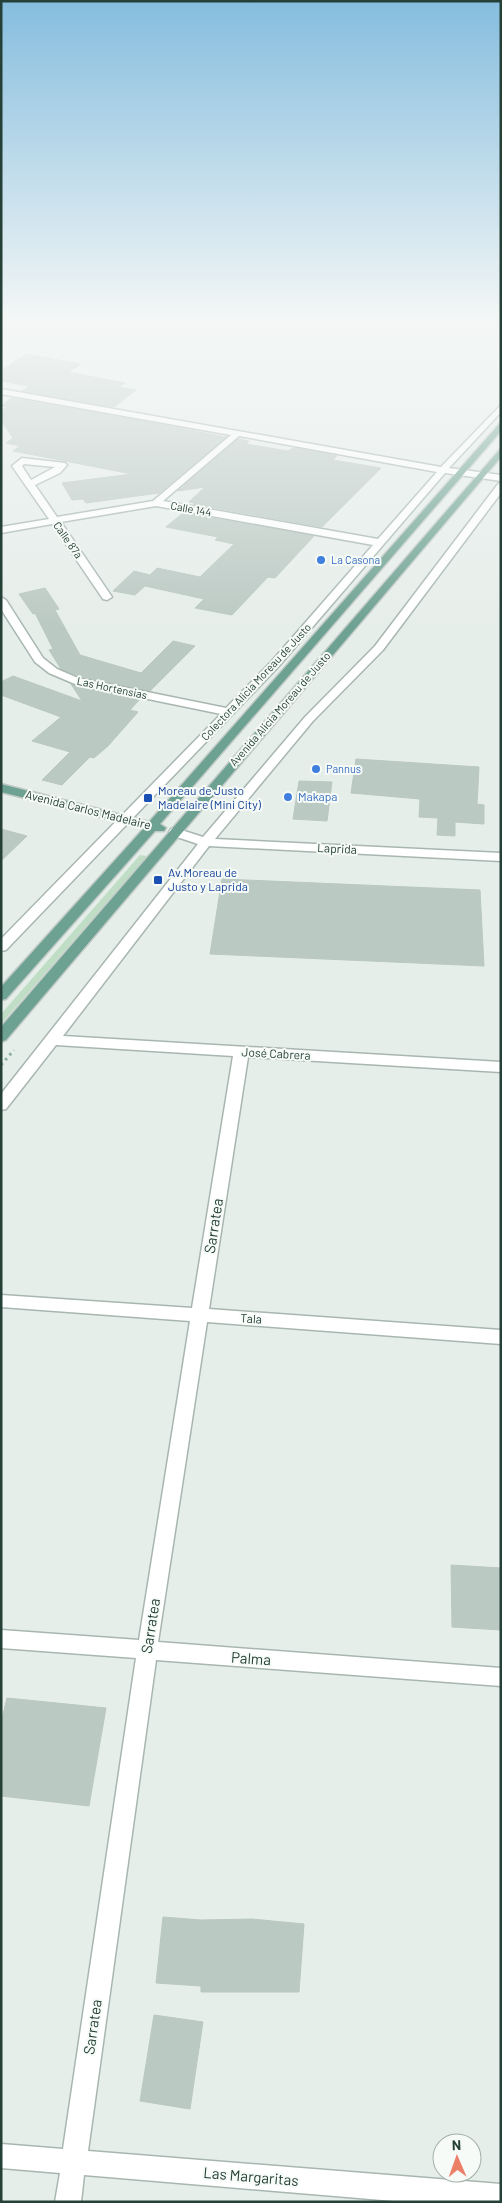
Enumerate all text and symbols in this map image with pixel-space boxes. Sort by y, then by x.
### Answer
street label: Calle 144 [170,499,213,518]
street label: Calle 87a [51,519,86,561]
place label: La Casona [331,553,380,566]
marker: La Casona [315,554,327,566]
street label: Colectora Alicia Moreau de Justo [198,620,313,743]
street label: Avenida Alicia Moreau de Justo [227,649,333,768]
street label: Las Hortensias [76,674,148,701]
place label: Pannus [326,762,361,775]
marker: Pannus [310,763,322,775]
place label: Moreau de Justo Madelaire (Mini City) [158,783,262,811]
street label: Avenida Carlos Madelaire [24,787,152,831]
place label: Makapa [298,789,338,803]
marker: Makapa [282,791,294,803]
marker: Moreau de Justo Madelaire (Mini City) [142,792,154,804]
street label: Laprida [317,840,357,856]
place label: Av.Moreau de Justo y Laprida [168,865,248,893]
marker: Av.Moreau de Justo y Laprida [152,874,164,886]
street label: José Cabrera [241,1044,311,1062]
street label: Sarratea [200,1197,226,1255]
street label: Tala [240,1310,262,1326]
street label: Sarratea [137,1597,163,1655]
street label: Palma [230,1648,272,1668]
street label: Sarratea [79,1998,105,2056]
north arrow [432,2133,482,2183]
text: N [452,2136,461,2153]
street label: Las Margaritas [203,2163,299,2189]

